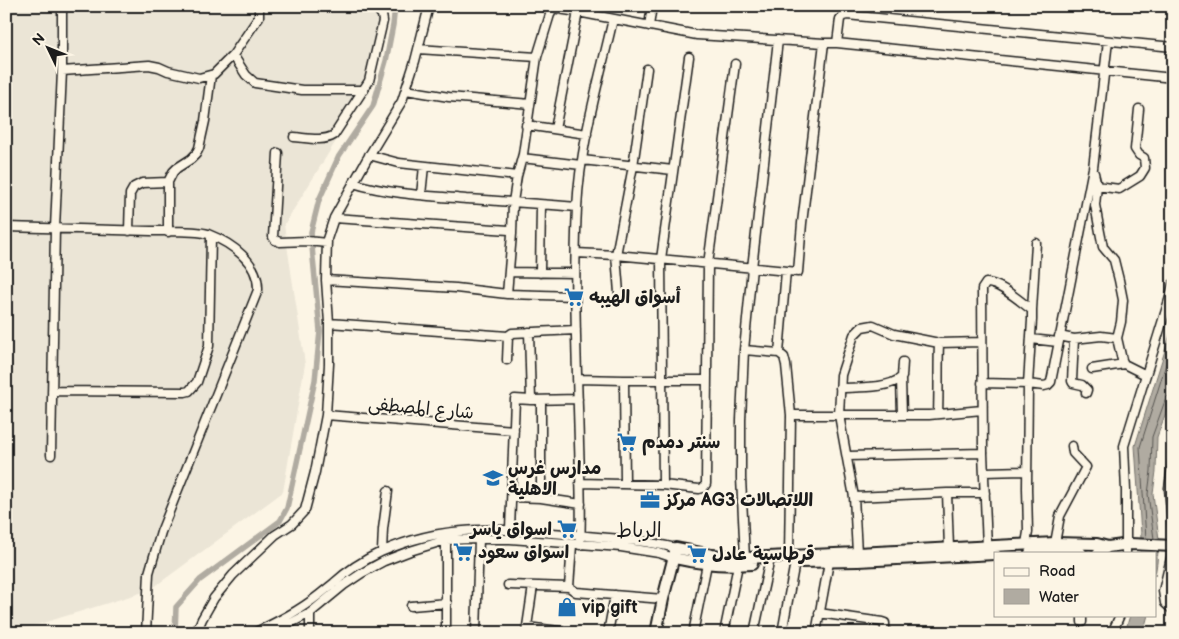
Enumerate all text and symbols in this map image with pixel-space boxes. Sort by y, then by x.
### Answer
north arrow [22,22,72,72]
text: N [29,30,49,49]
supermarket icon: أسواق الهيبه [563,286,585,308]
place label: أسواق الهيبه [589,286,681,308]
street label: شارع المصطفى [367,393,475,425]
supermarket icon: سنتر دمدم [616,431,638,453]
place label: سنتر دمدم [642,432,720,456]
place label: مدارس غرس الاهلية [508,458,601,500]
school or university icon: مدارس غرس الاهلية [482,467,504,489]
office icon: مركز AG3 اللاتصالات [639,489,661,511]
place label: مركز AG3 اللاتصالات [663,490,813,511]
supermarket icon: اسواق ياسر [556,518,578,540]
place label: اسواق ياسر [468,519,552,540]
district label: الرباط [616,519,662,543]
supermarket icon: اسواق سعود [452,541,474,563]
place label: اسواق سعود [478,542,569,564]
supermarket icon: قرطاسية عادل [686,543,708,565]
place label: قرطاسية عادل [712,544,815,565]
legend [994,552,1156,616]
text: Road [1039,562,1075,581]
text: Water [1039,588,1079,607]
shop icon: vip gift [556,596,578,618]
place label: vip gift [581,597,638,618]

